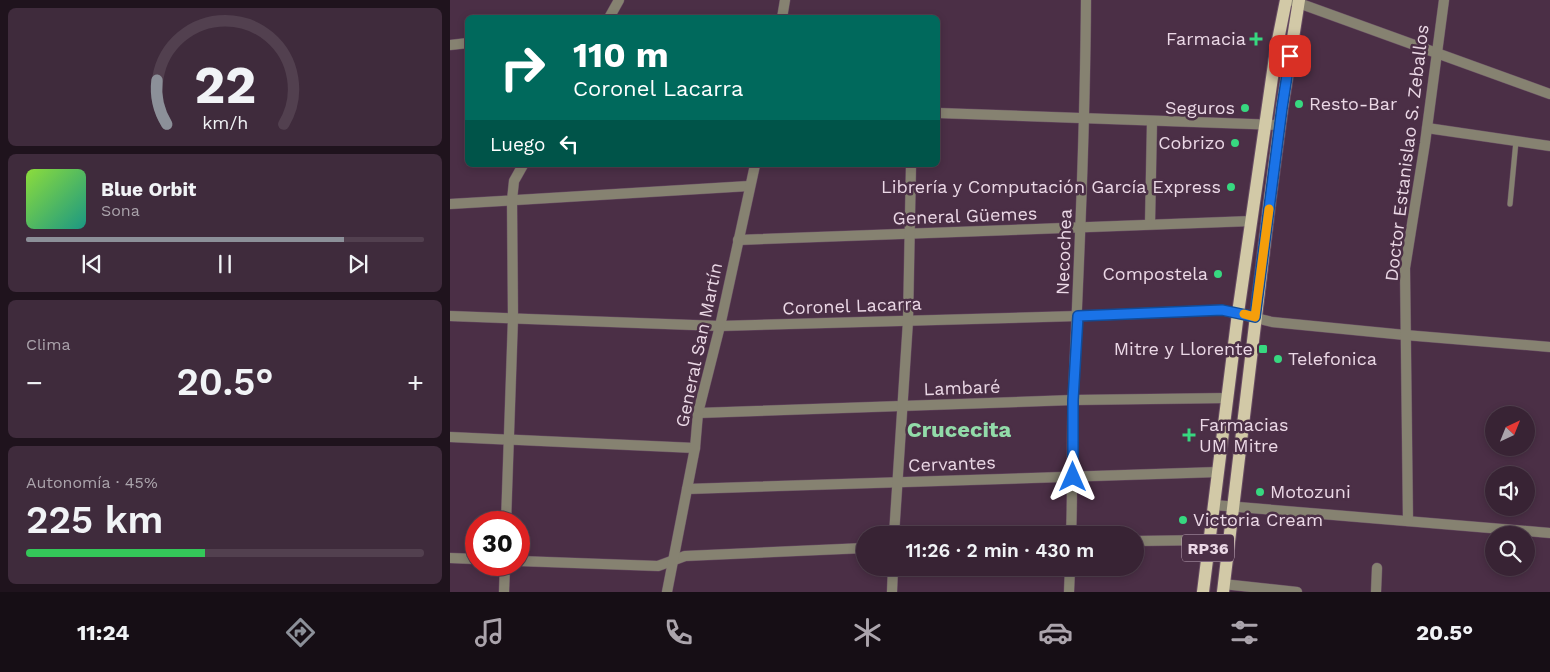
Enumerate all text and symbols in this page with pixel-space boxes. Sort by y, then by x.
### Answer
street label: Doctor Estanislao S. Zeballos [1380,23,1433,283]
place label: Farmacia [1166,28,1246,49]
marker: Farmacia [1250,33,1262,45]
text: 110 m [573,34,669,76]
icon: right [490,35,555,100]
pin [1269,35,1311,77]
icon: arrive [1276,42,1304,70]
text: 22 [194,55,256,116]
text: Coronel Lacarra [573,76,743,101]
place label: Resto-Bar [1309,93,1397,114]
place label: Seguros [1165,97,1235,118]
marker: Resto-Bar [1293,98,1305,110]
marker: Seguros [1239,102,1251,114]
text: km/h [202,112,248,133]
icon: left [555,130,583,158]
place label: Cobrizo [1158,132,1225,153]
text: Luego [490,133,545,156]
marker: Cobrizo [1229,137,1241,149]
place label: Librería y Computación García Express [881,176,1221,197]
text: Blue Orbit [101,178,196,201]
marker: Librería y Computación García Express [1225,181,1237,193]
text: Sona [101,201,140,220]
street label: General Güemes [892,202,1038,229]
street label: Necochea [1052,209,1075,295]
icon: previous [78,250,106,278]
icon: pause [211,250,239,278]
icon: next [344,250,372,278]
street label: General San Martín [671,261,726,429]
place label: Compostela [1103,263,1208,284]
marker: Compostela [1212,268,1224,280]
street label: Coronel Lacarra [782,293,922,318]
text: Clima [26,335,70,354]
place label: Mitre y Llorente [1114,338,1253,359]
marker: Mitre y Llorente [1257,343,1269,355]
place label: Telefonica [1288,348,1377,369]
marker: Telefonica [1272,353,1284,365]
text: 20.5° [176,360,274,404]
text: − [26,366,43,399]
text: + [407,366,424,399]
street label: Lambaré [923,376,1001,399]
north arrow [1485,406,1535,456]
map controls [1485,406,1535,576]
place label: Farmacias UM Mitre [1199,414,1288,456]
district label: Crucecita [907,417,1012,442]
marker: Farmacias UM Mitre [1183,429,1195,441]
position arrow [1046,450,1098,502]
street label: Cervantes [908,451,996,476]
button: sound [1485,466,1535,516]
text: Autonomía · 45% [26,473,158,492]
place label: Motozuni [1270,481,1351,502]
marker: Motozuni [1254,486,1266,498]
text: 225 km [26,498,163,542]
place label: Victoria Cream [1193,509,1323,530]
speed limit sign: 30 [465,511,530,576]
marker: Victoria Cream [1177,514,1189,526]
button: search [1485,526,1535,576]
road number: RP36 [1182,534,1234,562]
text: 11:26 · 2 min · 430 m [906,539,1094,562]
icon: directions [283,615,318,650]
icon: music [472,615,507,650]
icon: phone [661,615,696,650]
icon: climate [850,615,885,650]
icon: car [1038,615,1073,650]
icon: filters [1227,615,1262,650]
text: 11:24 [77,620,130,645]
text: 20.5° [1416,620,1473,645]

